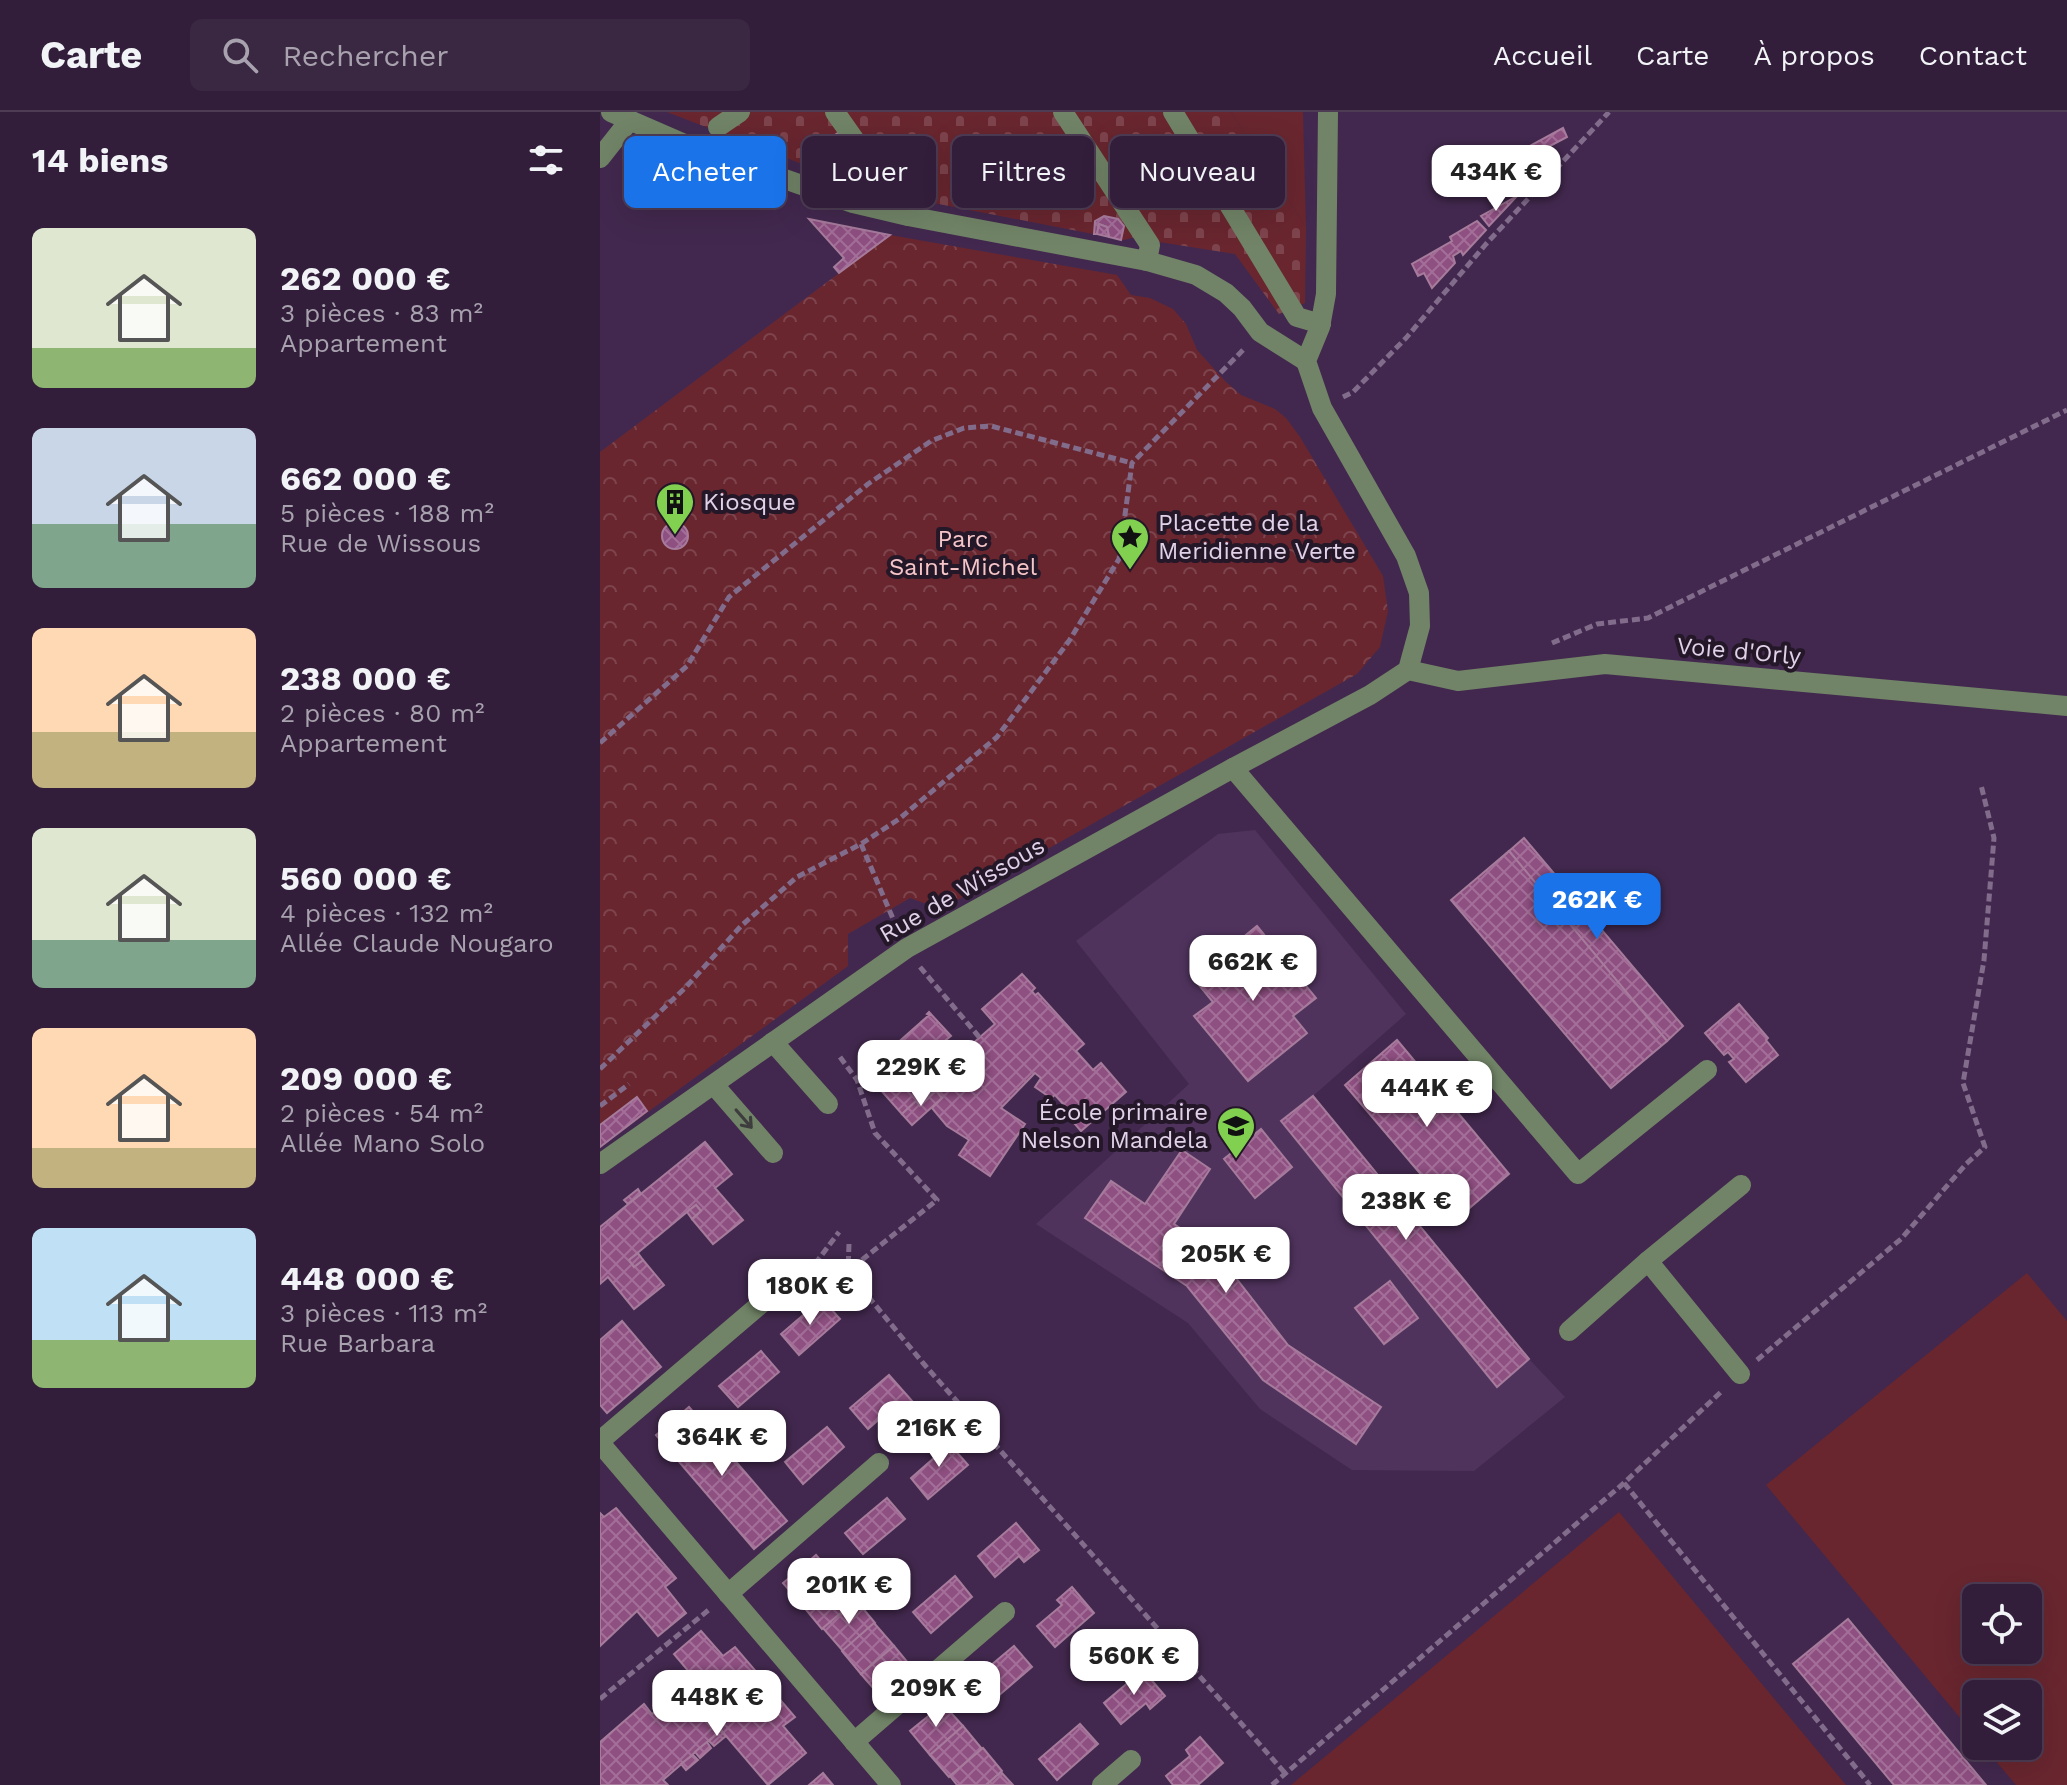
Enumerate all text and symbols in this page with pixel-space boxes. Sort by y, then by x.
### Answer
search box [190,19,750,91]
text: Carte [40,33,142,77]
icon: search [218,33,262,77]
text: Rechercher [282,38,449,73]
text: Accueil [1493,39,1592,72]
text: Carte [1636,39,1710,72]
text: À propos [1754,39,1875,72]
text: Contact [1919,39,2027,72]
chip: Acheter [624,136,786,208]
chip: Louer [802,136,936,208]
chip: Filtres [952,136,1094,208]
chip: Nouveau [1110,136,1285,208]
icon: filters [524,138,568,182]
text: 14 biens [32,140,168,180]
pin: 434K € [1431,145,1561,213]
text: 434K € [1450,156,1542,186]
text: 262 000 € [280,258,450,298]
icon: home [96,260,192,356]
text: 3 pièces · 83 m² [280,298,483,328]
text: Appartement [280,328,447,358]
text: 662 000 € [280,458,451,498]
icon: home [96,460,192,556]
building icon: Kiosque [654,481,696,536]
place label: Kiosque [703,488,796,516]
text: 5 pièces · 188 m² [280,498,494,528]
place label: Placette de la Meridienne Verte [1158,509,1356,565]
place icon: Placette de la Meridienne Verte [1109,516,1151,571]
park label: Parc Saint-Michel [889,525,1038,581]
text: Rue de Wissous [280,528,481,558]
street label: Voie d'Orly [1676,632,1803,670]
text: 238 000 € [280,658,451,698]
icon: home [96,660,192,756]
text: 2 pièces · 80 m² [280,698,484,728]
text: Appartement [280,728,447,758]
street label: Rue de Wissous [875,831,1049,949]
text: 560 000 € [280,858,452,898]
icon: home [96,860,192,956]
pin: 262K € [1532,873,1662,941]
text: 262K € [1552,884,1642,914]
text: 4 pièces · 132 m² [280,898,493,928]
text: Allée Claude Nougaro [280,928,554,958]
pin: 662K € [1188,935,1318,1003]
text: 662K € [1207,946,1299,976]
pin: 229K € [856,1040,986,1108]
text: 229K € [876,1051,966,1081]
text: 209 000 € [280,1058,452,1098]
icon: home [96,1060,192,1156]
pin: 444K € [1362,1061,1492,1129]
text: 444K € [1380,1072,1474,1102]
text: 2 pièces · 54 m² [280,1098,483,1128]
place label: École primaire Nelson Mandela [1021,1098,1208,1154]
school or university icon: École primaire Nelson Mandela [1215,1105,1257,1160]
one-way arrow [734,1108,752,1128]
text: Allée Mano Solo [280,1128,485,1158]
pin: 238K € [1341,1174,1471,1242]
text: 238K € [1361,1185,1451,1215]
pin: 205K € [1161,1227,1291,1295]
text: 205K € [1181,1238,1271,1268]
text: 448 000 € [280,1258,454,1298]
pin: 180K € [745,1259,875,1327]
icon: home [96,1260,192,1356]
text: 180K € [766,1270,854,1300]
text: 3 pièces · 113 m² [280,1298,487,1328]
text: Rue Barbara [280,1328,435,1358]
pin: 216K € [874,1401,1004,1469]
pin: 364K € [657,1410,787,1478]
text: 216K € [896,1412,982,1442]
text: 364K € [676,1421,768,1451]
pin: 201K € [784,1558,914,1626]
text: 201K € [805,1569,893,1599]
map controls [1962,1584,2042,1760]
button: locate [1962,1584,2042,1664]
pin: 560K € [1069,1629,1199,1697]
text: 560K € [1088,1640,1180,1670]
pin: 209K € [871,1661,1001,1729]
pin: 448K € [652,1670,782,1738]
text: 209K € [890,1672,982,1702]
button: layers [1962,1680,2042,1760]
text: 448K € [670,1681,764,1711]

